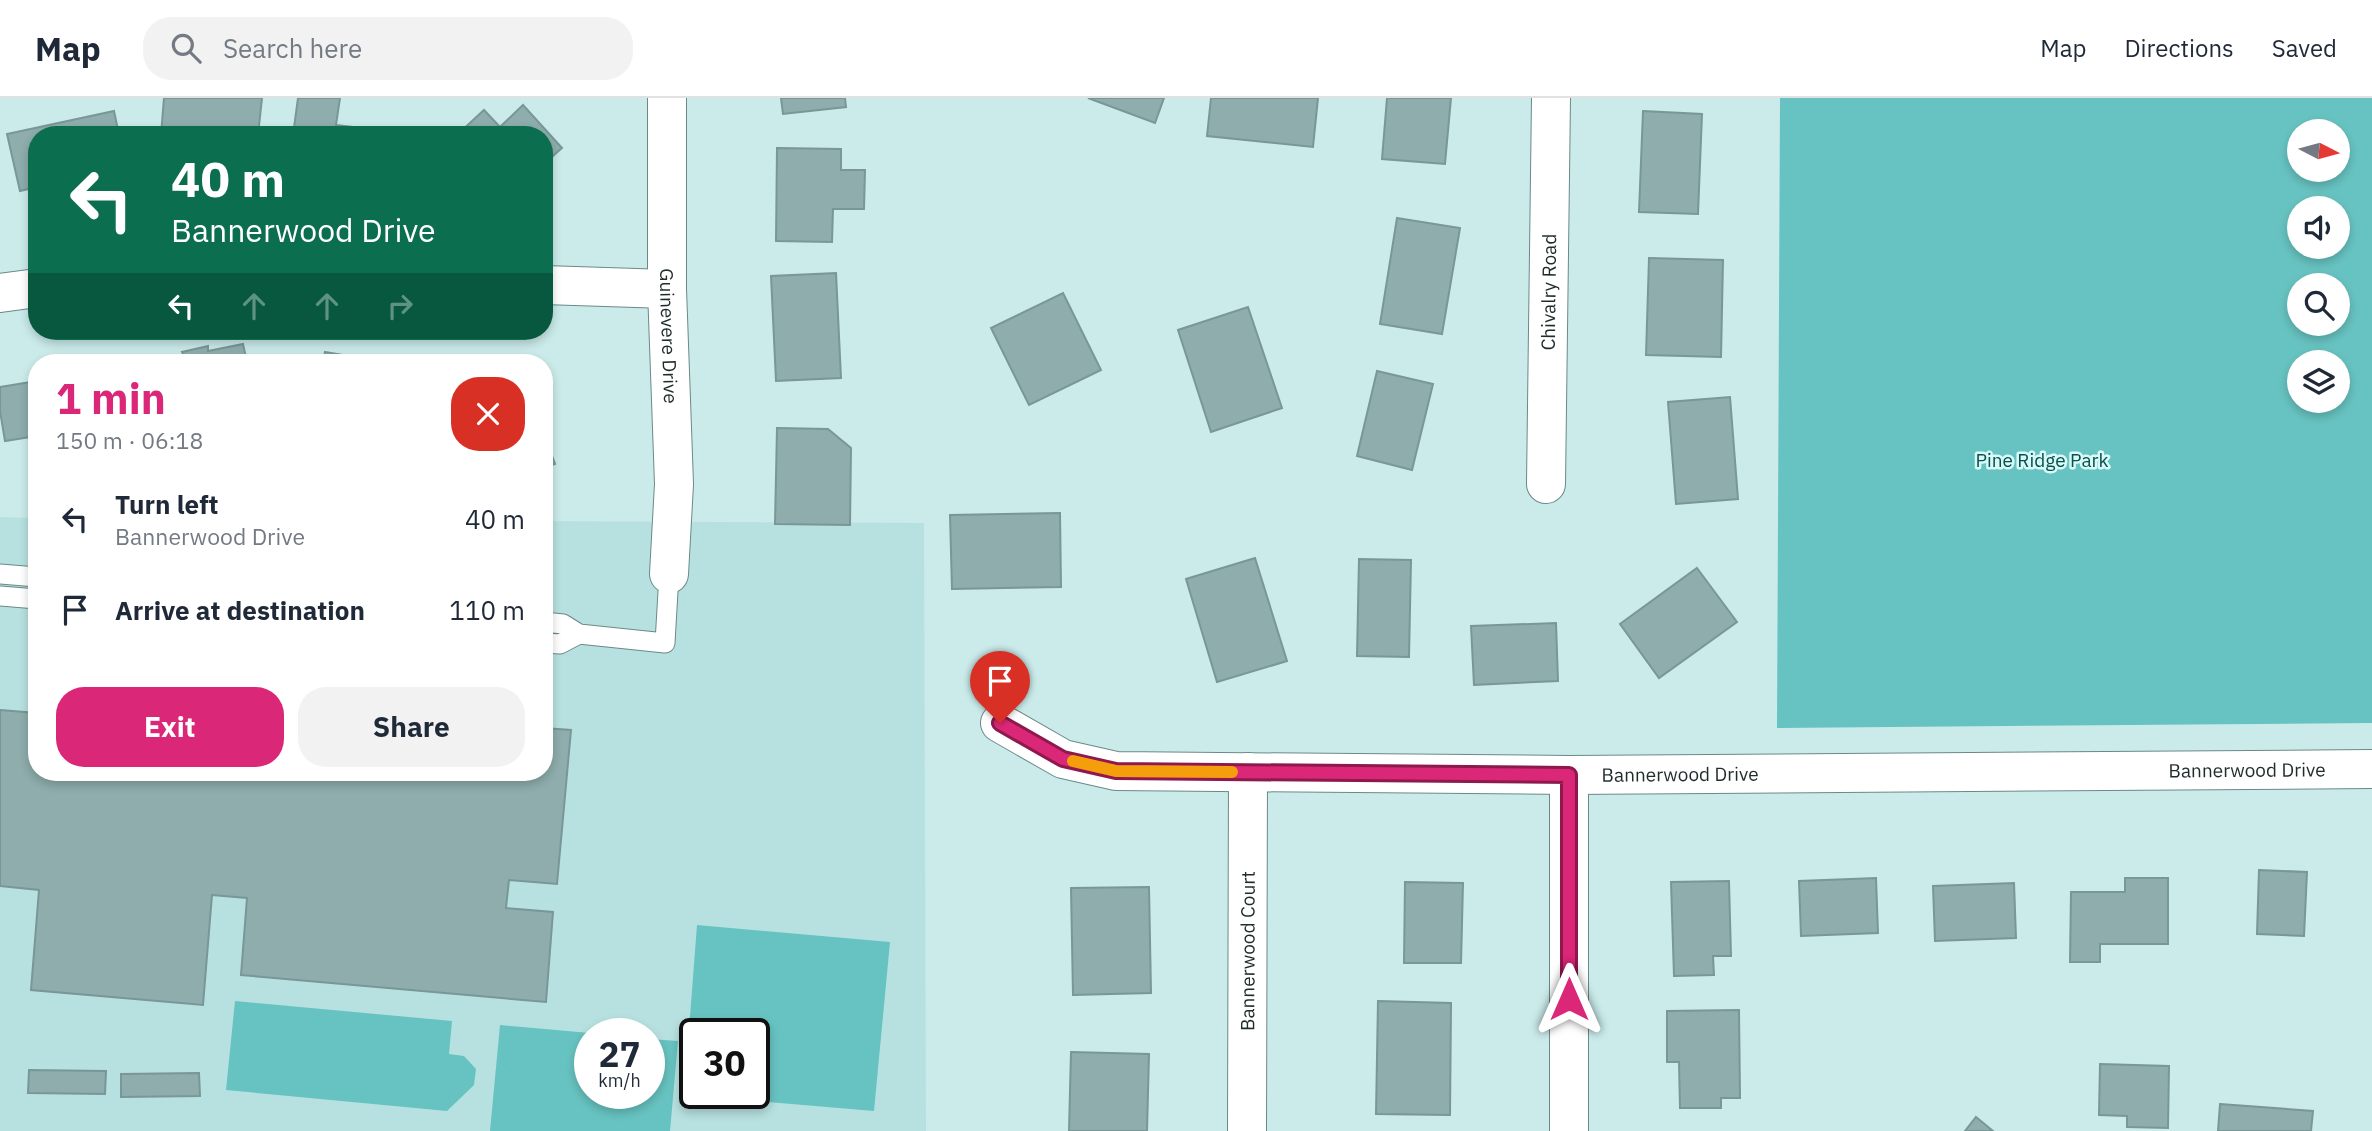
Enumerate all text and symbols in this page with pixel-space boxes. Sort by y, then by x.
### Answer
search box [143,17,633,80]
text: Map [35,27,101,70]
icon: search [167,29,205,67]
text: Search here [223,31,362,65]
text: Map [2040,32,2086,64]
text: Directions [2124,32,2234,64]
text: Saved [2272,32,2337,64]
north arrow [2287,119,2350,182]
map controls [2287,119,2350,413]
text: 40 m [171,147,285,210]
icon: left [56,154,147,245]
button: sound [2287,196,2350,259]
text: Bannerwood Drive [171,209,435,251]
street label: Chivalry Road [1536,233,1561,351]
street label: Guinevere Drive [655,268,683,404]
button: search [2287,273,2350,336]
icon: left [162,287,200,325]
icon: ahead [235,287,273,325]
icon: ahead [308,287,346,325]
icon: right [381,287,419,325]
button: layers [2287,350,2350,413]
text: 1 min [56,371,166,426]
button: close [451,377,525,451]
text: 150 m · 06:18 [56,425,203,455]
park label: Pine Ridge Park [1975,448,2109,472]
text: Turn left [115,487,218,521]
icon: left [56,500,94,538]
text: 40 m [465,502,525,536]
text: Bannerwood Drive [115,521,305,551]
icon: arrive [56,591,94,629]
text: Arrive at destination [115,593,365,627]
text: 110 m [449,593,525,627]
pin [970,651,1030,723]
icon: arrive [981,662,1019,700]
button: Exit [56,687,284,767]
button: Share [298,687,525,767]
street label: Bannerwood Drive [2168,757,2326,783]
street label: Bannerwood Drive [1601,762,1759,787]
street label: Bannerwood Court [1235,871,1260,1031]
position arrow [1532,962,1606,1036]
speed limit sign: 30 [679,1018,770,1109]
text: 27 [598,1031,641,1077]
text: km/h [598,1069,641,1092]

